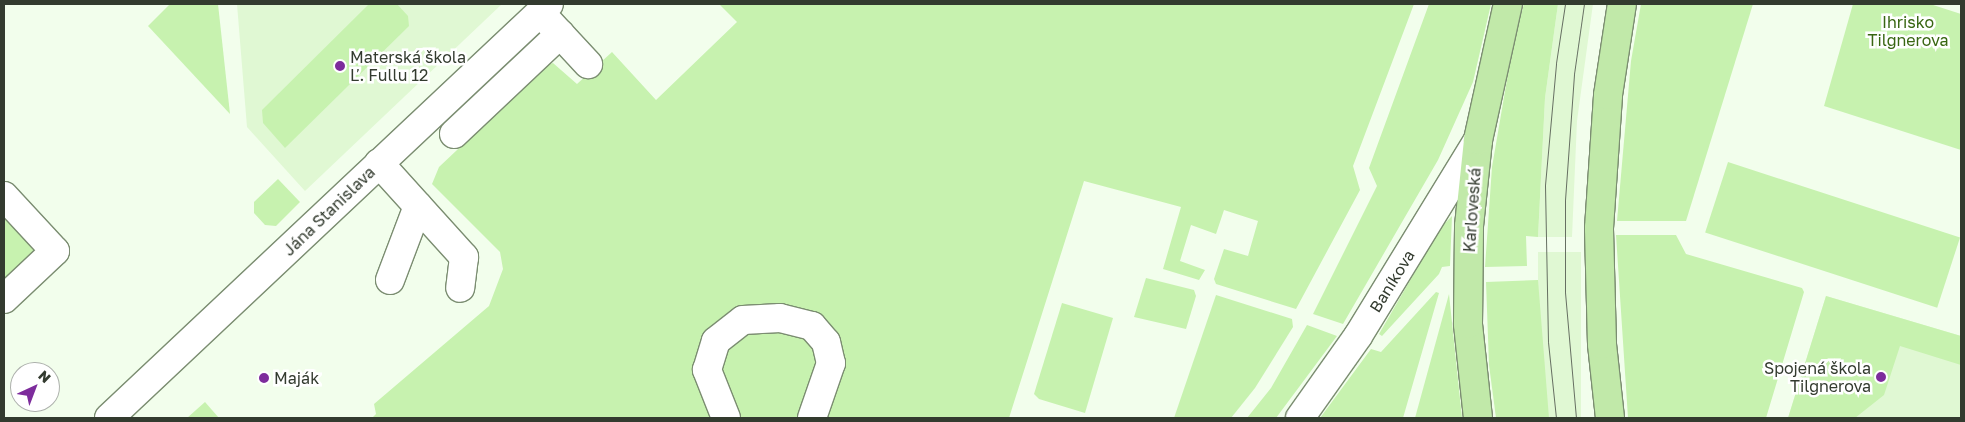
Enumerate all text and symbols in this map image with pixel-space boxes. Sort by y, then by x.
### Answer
park label: Ihrisko Tilgnerova [1867,12,1949,50]
place label: Materská škola Ľ. Fullu 12 [350,47,466,85]
marker: Materská škola Ľ. Fullu 12 [334,60,346,72]
street label: Jána Stanislava [279,162,379,260]
street label: Karloveská [1459,167,1485,253]
street label: Baníkova [1365,246,1419,316]
place label: Spojená škola Tilgnerova [1764,358,1871,396]
north arrow [10,362,60,412]
text: N [35,367,55,386]
place label: Maják [274,368,319,388]
marker: Spojená škola Tilgnerova [1875,371,1887,383]
marker: Maják [258,372,270,384]

